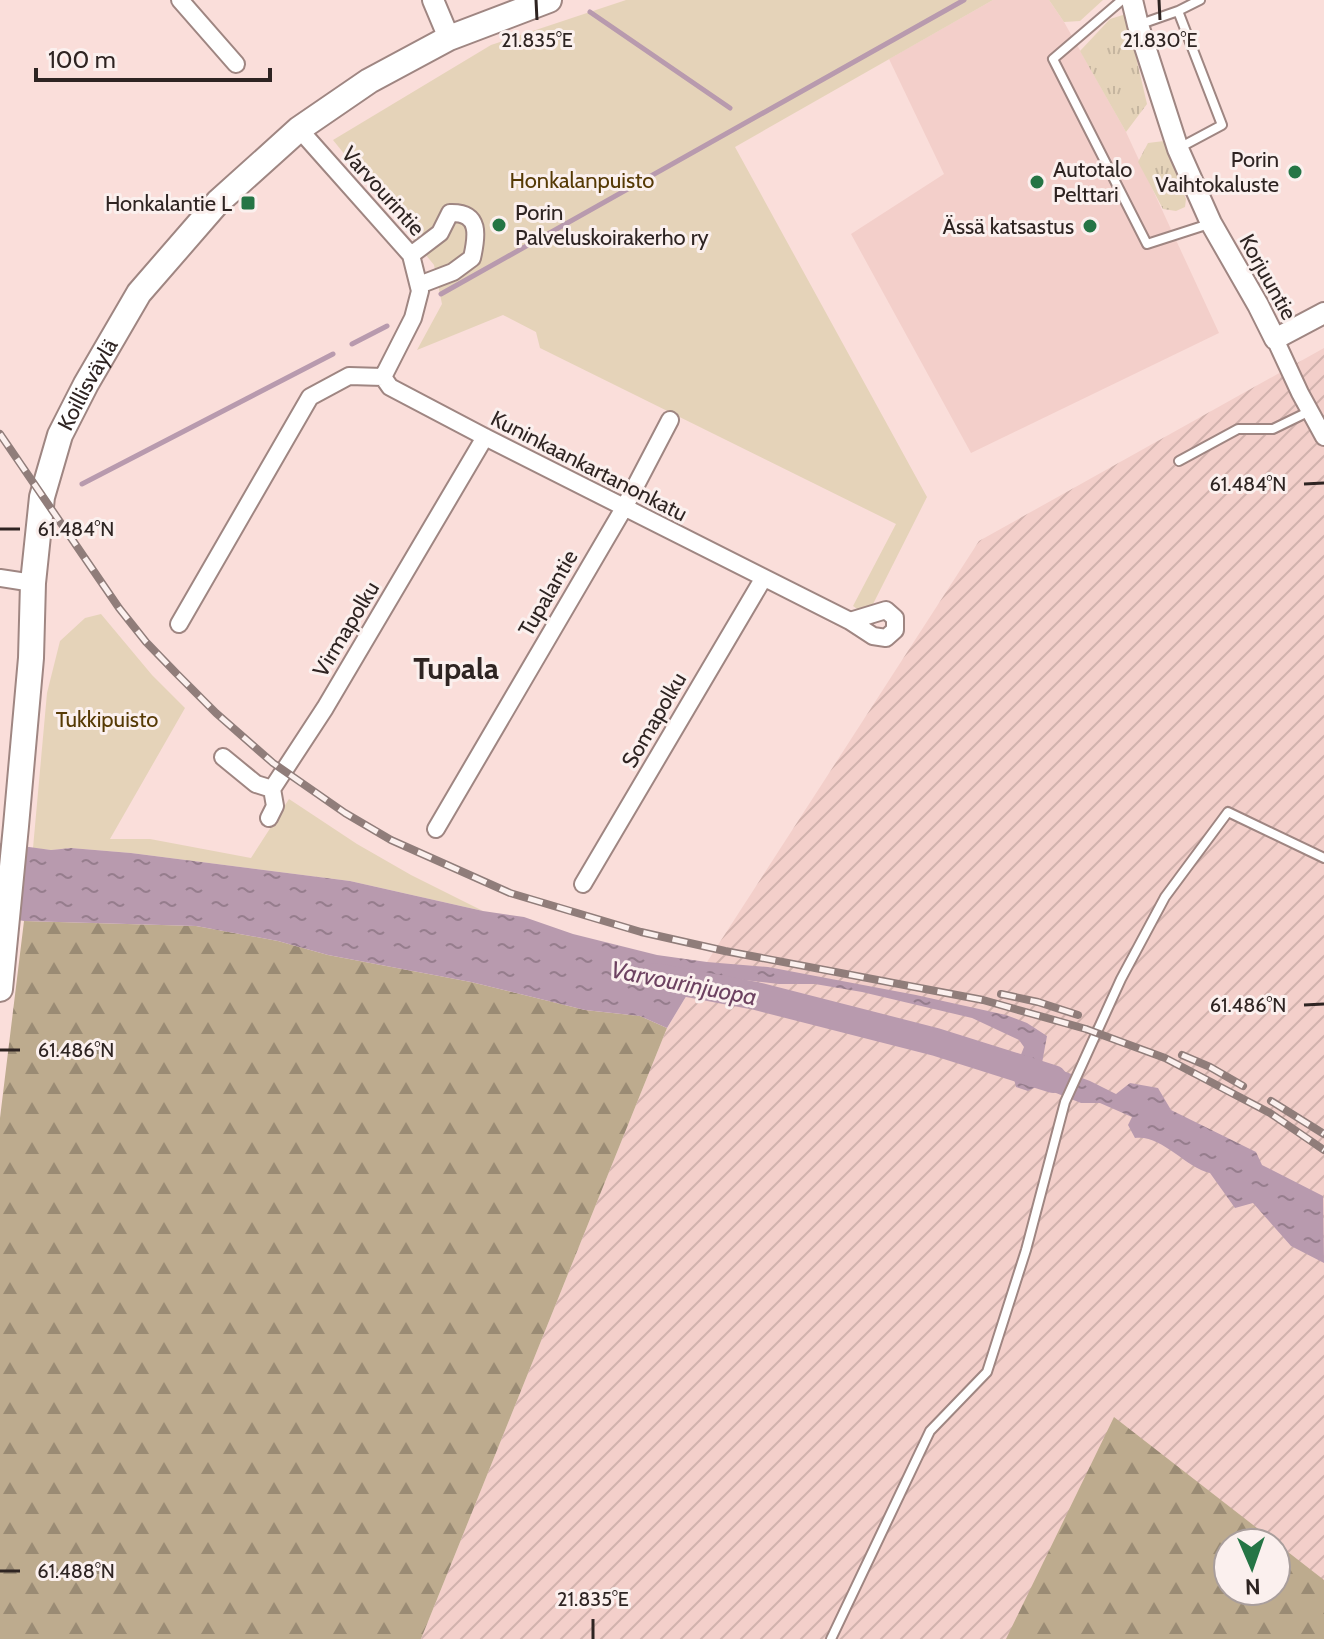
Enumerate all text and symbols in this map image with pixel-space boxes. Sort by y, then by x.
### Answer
text: 21.835°E [501,28,573,52]
text: 21.830°E [1123,28,1197,52]
scale bar [36,32,270,82]
text: 100 m [48,45,116,74]
street label: Varvourintie [336,141,430,241]
place label: Porin Vaihtokaluste [1155,146,1279,198]
place label: Autotalo Pelttari [1053,156,1132,208]
marker: Porin Vaihtokaluste [1286,163,1304,181]
park label: Honkalanpuisto [510,167,654,194]
marker: Autotalo Pelttari [1028,173,1046,191]
place label: Honkalantie L [105,190,232,217]
marker: Honkalantie L [239,194,257,212]
place label: Porin Palveluskoirakerho ry [515,199,709,251]
place label: Ässä katsastus [942,213,1074,240]
marker: Porin Palveluskoirakerho ry [490,216,508,234]
marker: Ässä katsastus [1081,217,1099,235]
street label: Korjuuntie [1233,229,1303,325]
street label: Koillisväylä [51,333,123,435]
street label: Kuninkaankartanonkatu [486,405,692,527]
text: 61.484°N [1210,472,1286,496]
text: 61.484°N [38,517,114,541]
street label: Tupalantie [512,545,584,641]
street label: Virmapolku [307,576,385,682]
district label: Tupala [413,650,499,687]
street label: Somapolku [616,667,692,773]
park label: Tukkipuisto [56,706,158,733]
water label: Varvourinjuopa [609,955,759,1011]
text: 61.486°N [1210,993,1286,1017]
text: 61.486°N [38,1038,114,1062]
north arrow [1212,1527,1292,1607]
text: 61.488°N [37,1559,115,1583]
text: N [1244,1573,1261,1600]
text: 21.835°E [557,1587,629,1611]

